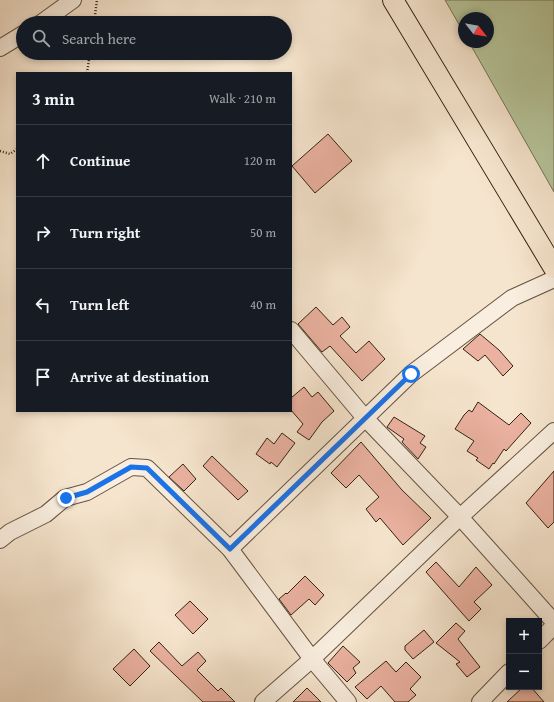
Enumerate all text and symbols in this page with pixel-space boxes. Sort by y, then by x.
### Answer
north arrow [458,12,494,48]
search box [16,16,292,60]
icon: search [30,27,52,49]
text: Search here [62,28,136,49]
text: 3 min [32,86,74,111]
text: Walk · 210 m [209,89,276,108]
icon: ahead [32,150,54,172]
text: Continue [70,150,131,171]
text: 120 m [244,151,276,170]
icon: right [32,222,54,244]
text: Turn right [70,222,141,243]
text: 50 m [250,223,276,242]
icon: left [32,294,54,316]
text: Turn left [70,294,129,315]
text: 40 m [250,295,276,314]
route start [402,365,420,383]
icon: arrive [32,366,54,388]
text: Arrive at destination [70,366,209,387]
route end [57,489,75,507]
map controls [506,618,542,690]
button: + [506,618,542,654]
button: − [506,654,542,690]

